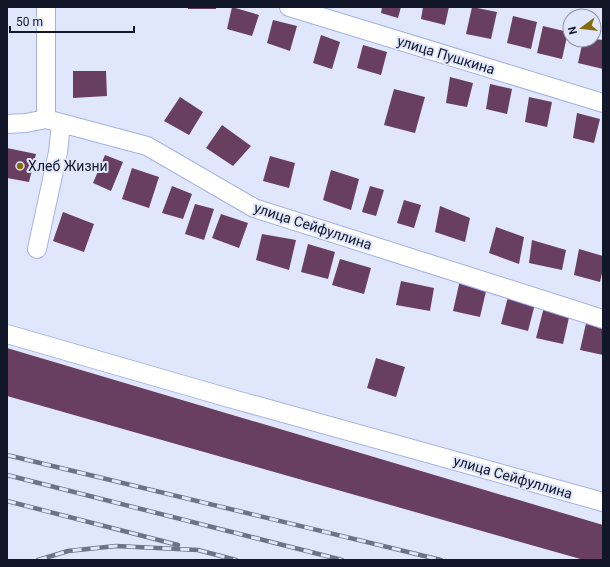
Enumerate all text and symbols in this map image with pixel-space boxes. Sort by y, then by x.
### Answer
scale bar [10,8,134,34]
north arrow [562,8,602,48]
text: 50 m [16,15,43,29]
text: N [565,25,580,36]
street label: улица Пушкина [395,33,497,77]
place label: Хлеб Жизни [28,158,108,174]
marker: Хлеб Жизни [15,161,25,171]
street label: улица Сейфуллина [252,199,374,253]
street label: улица Сейфуллина [452,452,574,502]

